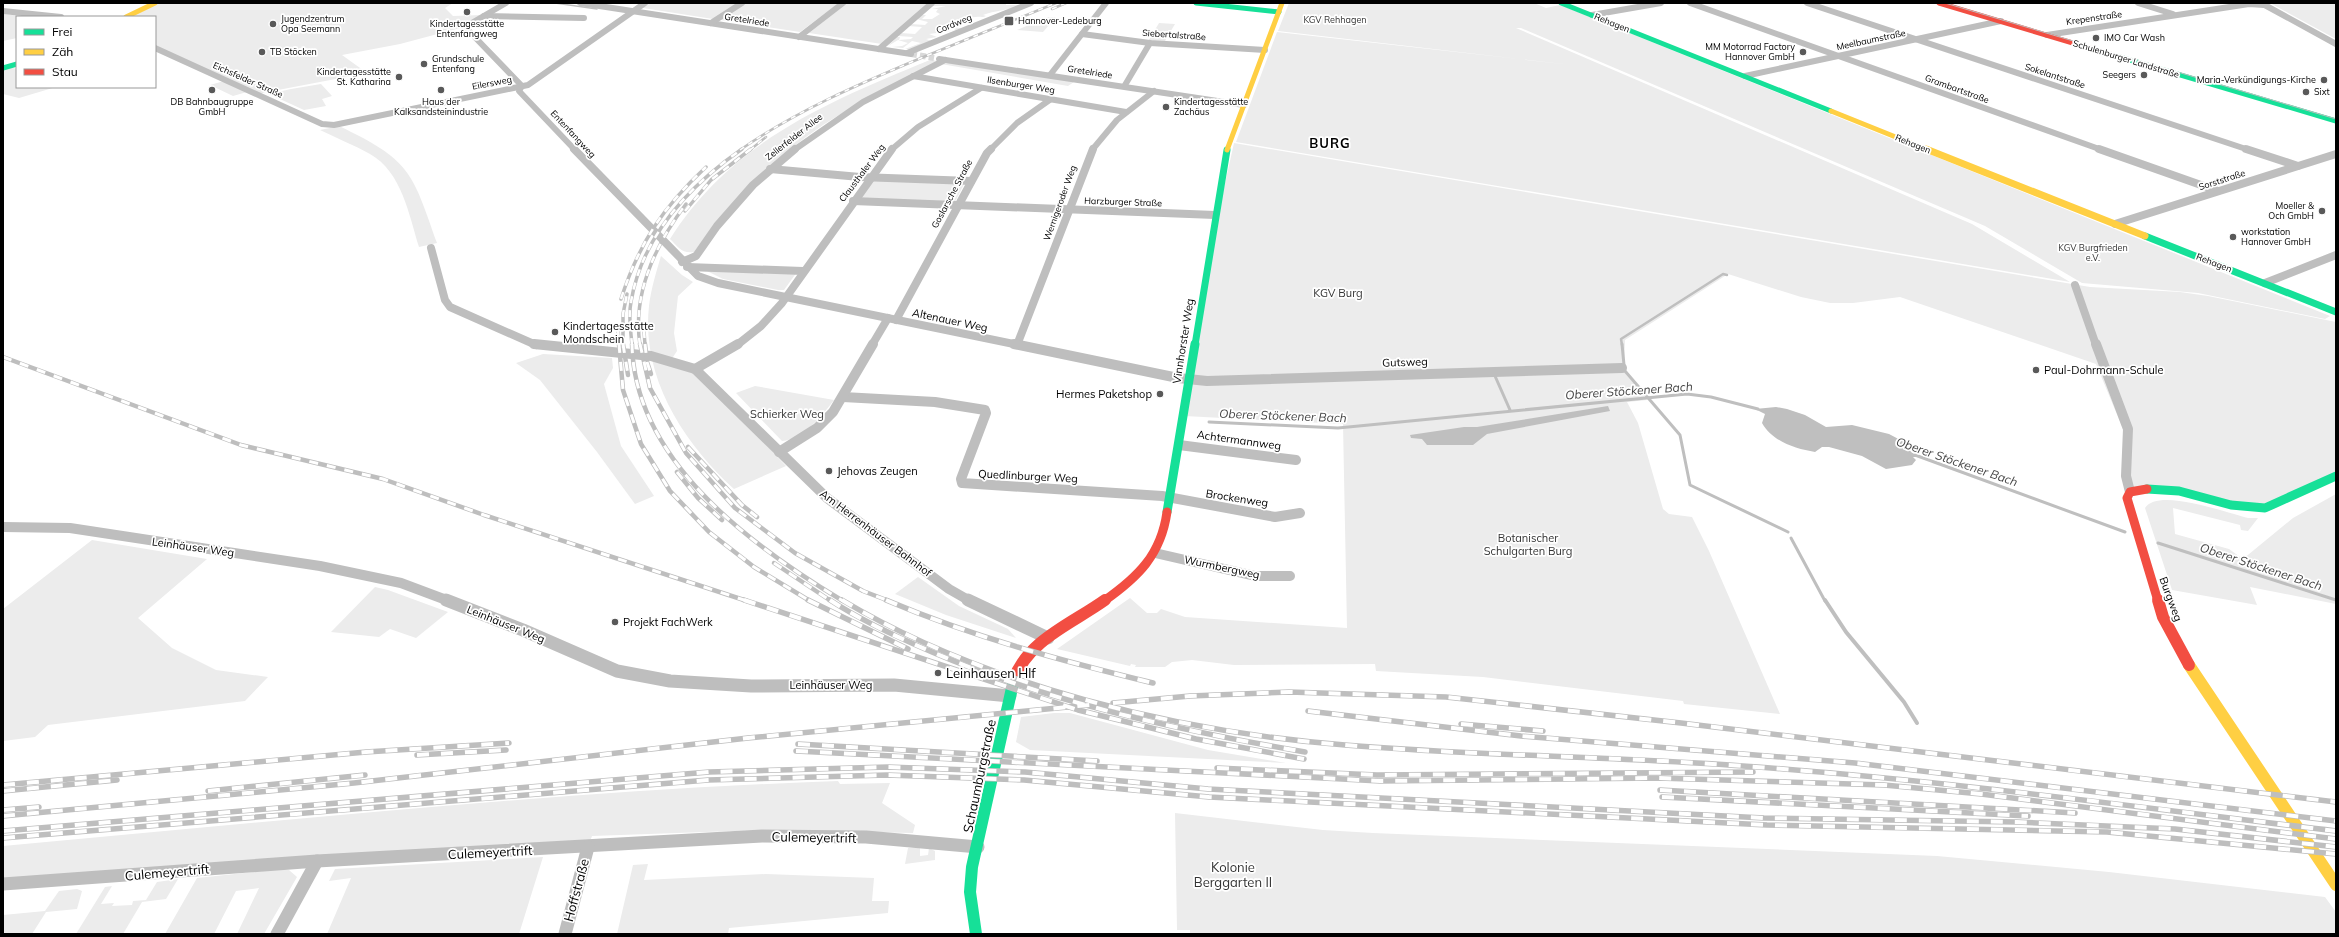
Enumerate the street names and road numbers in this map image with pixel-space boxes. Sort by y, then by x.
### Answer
street label: Krepenstraße [2065,8,2123,27]
street label: Rehagen [1593,10,1632,35]
street label: Gretelriede [724,11,770,29]
street label: Cordweg [934,11,973,36]
street label: Siebertalstraße [1142,27,1206,42]
street label: Meelbaumstraße [1835,27,1907,52]
street label: Schulenburger Landstraße [2072,37,2181,80]
street label: Eichsfelder Straße [211,59,285,100]
street label: Sokelantstraße [2024,61,2087,91]
street label: Gretelriede [1067,63,1113,81]
street label: Grambartstraße [1924,72,1991,105]
street label: Eilersweg [471,73,513,92]
street label: Ilsenburger Weg [986,74,1056,95]
street label: Entenfangweg [549,108,598,160]
street label: Zellerfelder Allee [763,111,824,162]
street label: Rehagen [1894,131,1933,156]
street label: Clausthaler Weg [836,142,887,204]
street label: Goslarsche Straße [929,157,974,230]
street label: Wernigeroder Weg [1041,164,1078,242]
street label: Sorststraße [2197,167,2247,192]
street label: Harzburger Straße [1084,195,1162,208]
street label: Rehagen [2195,251,2234,274]
street label: Vinnhorster Weg [1169,297,1197,385]
street label: Altenauer Weg [911,305,989,335]
street label: Gutsweg [1382,354,1428,370]
street label: Achtermannweg [1196,427,1282,453]
street label: Quedlinburger Weg [978,466,1078,486]
street label: Am Herrenhäuser Bahnhof [817,486,935,580]
street label: Brockenweg [1205,486,1269,510]
street label: Leinhäuser Weg [151,534,235,560]
street label: Wurmbergweg [1183,552,1261,582]
street label: Burgweg [2156,575,2186,623]
street label: Leinhäuser Weg [465,602,547,646]
street label: Leinhäuser Weg [790,678,872,692]
street label: Schaumburgstraße [959,718,999,834]
street label: Culemeyertrift [771,828,857,846]
street label: Culemeyertrift [447,842,533,862]
street label: Hoffstraße [560,857,592,923]
street label: Culemeyertrift [124,860,210,884]

